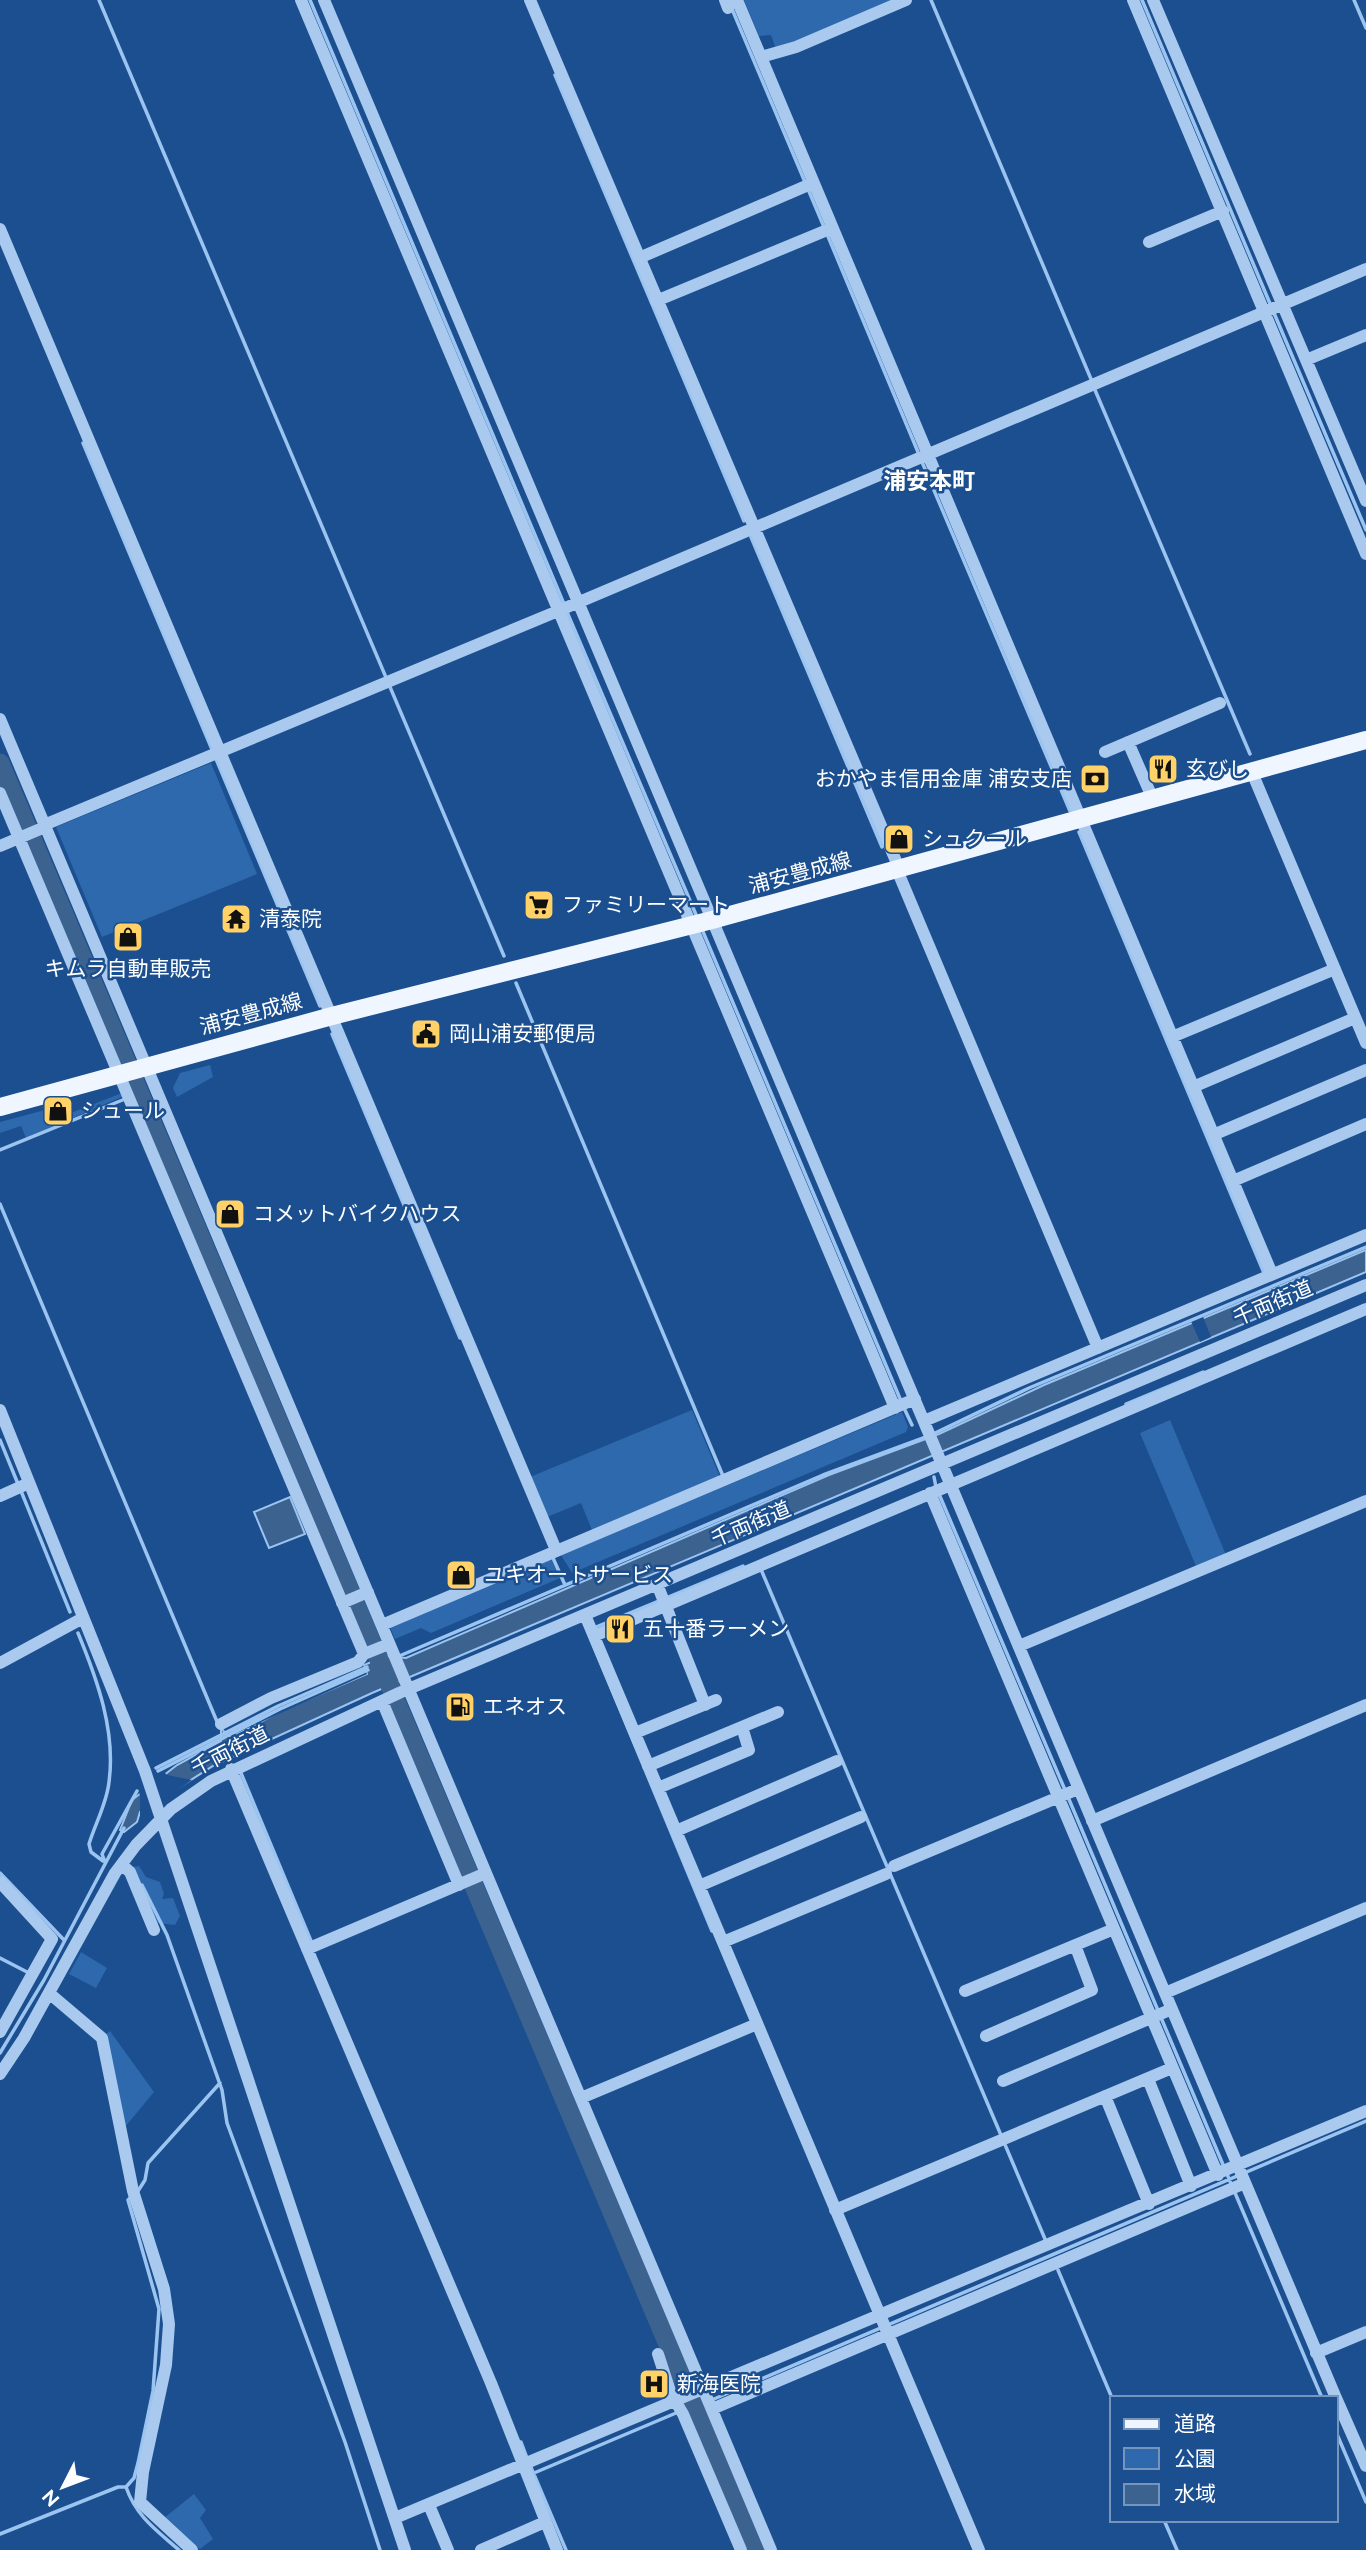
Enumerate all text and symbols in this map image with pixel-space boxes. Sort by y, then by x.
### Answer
district label: 浦安本町 [883,467,975,494]
restaurant icon: 玄びし [1146,752,1180,786]
place label: 玄びし [1186,756,1249,781]
bank icon: おかやま信用金庫 浦安支店 [1078,762,1112,796]
place label: おかやま信用金庫 浦安支店 [815,766,1072,791]
shop icon: シュクール [882,822,916,856]
place label: シュクール [922,826,1027,851]
street label: 浦安豊成線 [746,847,854,898]
supermarket icon: ファミリーマート [522,888,556,922]
place label: ファミリーマート [562,892,730,917]
temple icon: 清泰院 [219,902,253,936]
place label: 清泰院 [259,906,322,931]
shop icon: キムラ自動車販売 [111,920,145,954]
place label: キムラ自動車販売 [45,956,211,981]
street label: 浦安豊成線 [197,988,305,1039]
public building icon: 岡山浦安郵便局 [409,1017,443,1051]
place label: 岡山浦安郵便局 [449,1021,596,1046]
shop icon: シュール [41,1094,75,1128]
place label: シュール [81,1098,165,1123]
shop icon: コメットバイクハウス [213,1197,247,1231]
place label: コメットバイクハウス [253,1201,462,1226]
street label: 千両街道 [1229,1275,1316,1330]
street label: 千両街道 [707,1496,794,1551]
shop icon: ユキオートサービス [444,1558,478,1592]
place label: ユキオートサービス [484,1562,673,1587]
restaurant icon: 五十番ラーメン [603,1612,637,1646]
place label: 五十番ラーメン [643,1616,789,1641]
fuel station icon: エネオス [443,1690,477,1724]
place label: エネオス [483,1694,567,1719]
street label: 千両街道 [187,1720,273,1781]
hospital icon: 新海医院 [637,2367,671,2401]
place label: 新海医院 [677,2371,761,2396]
legend [1110,2396,1338,2522]
text: 道路 [1174,2411,1216,2436]
text: 公園 [1174,2446,1216,2471]
north arrow [28,2452,98,2522]
text: 水域 [1174,2481,1216,2506]
text: N [37,2486,63,2511]

